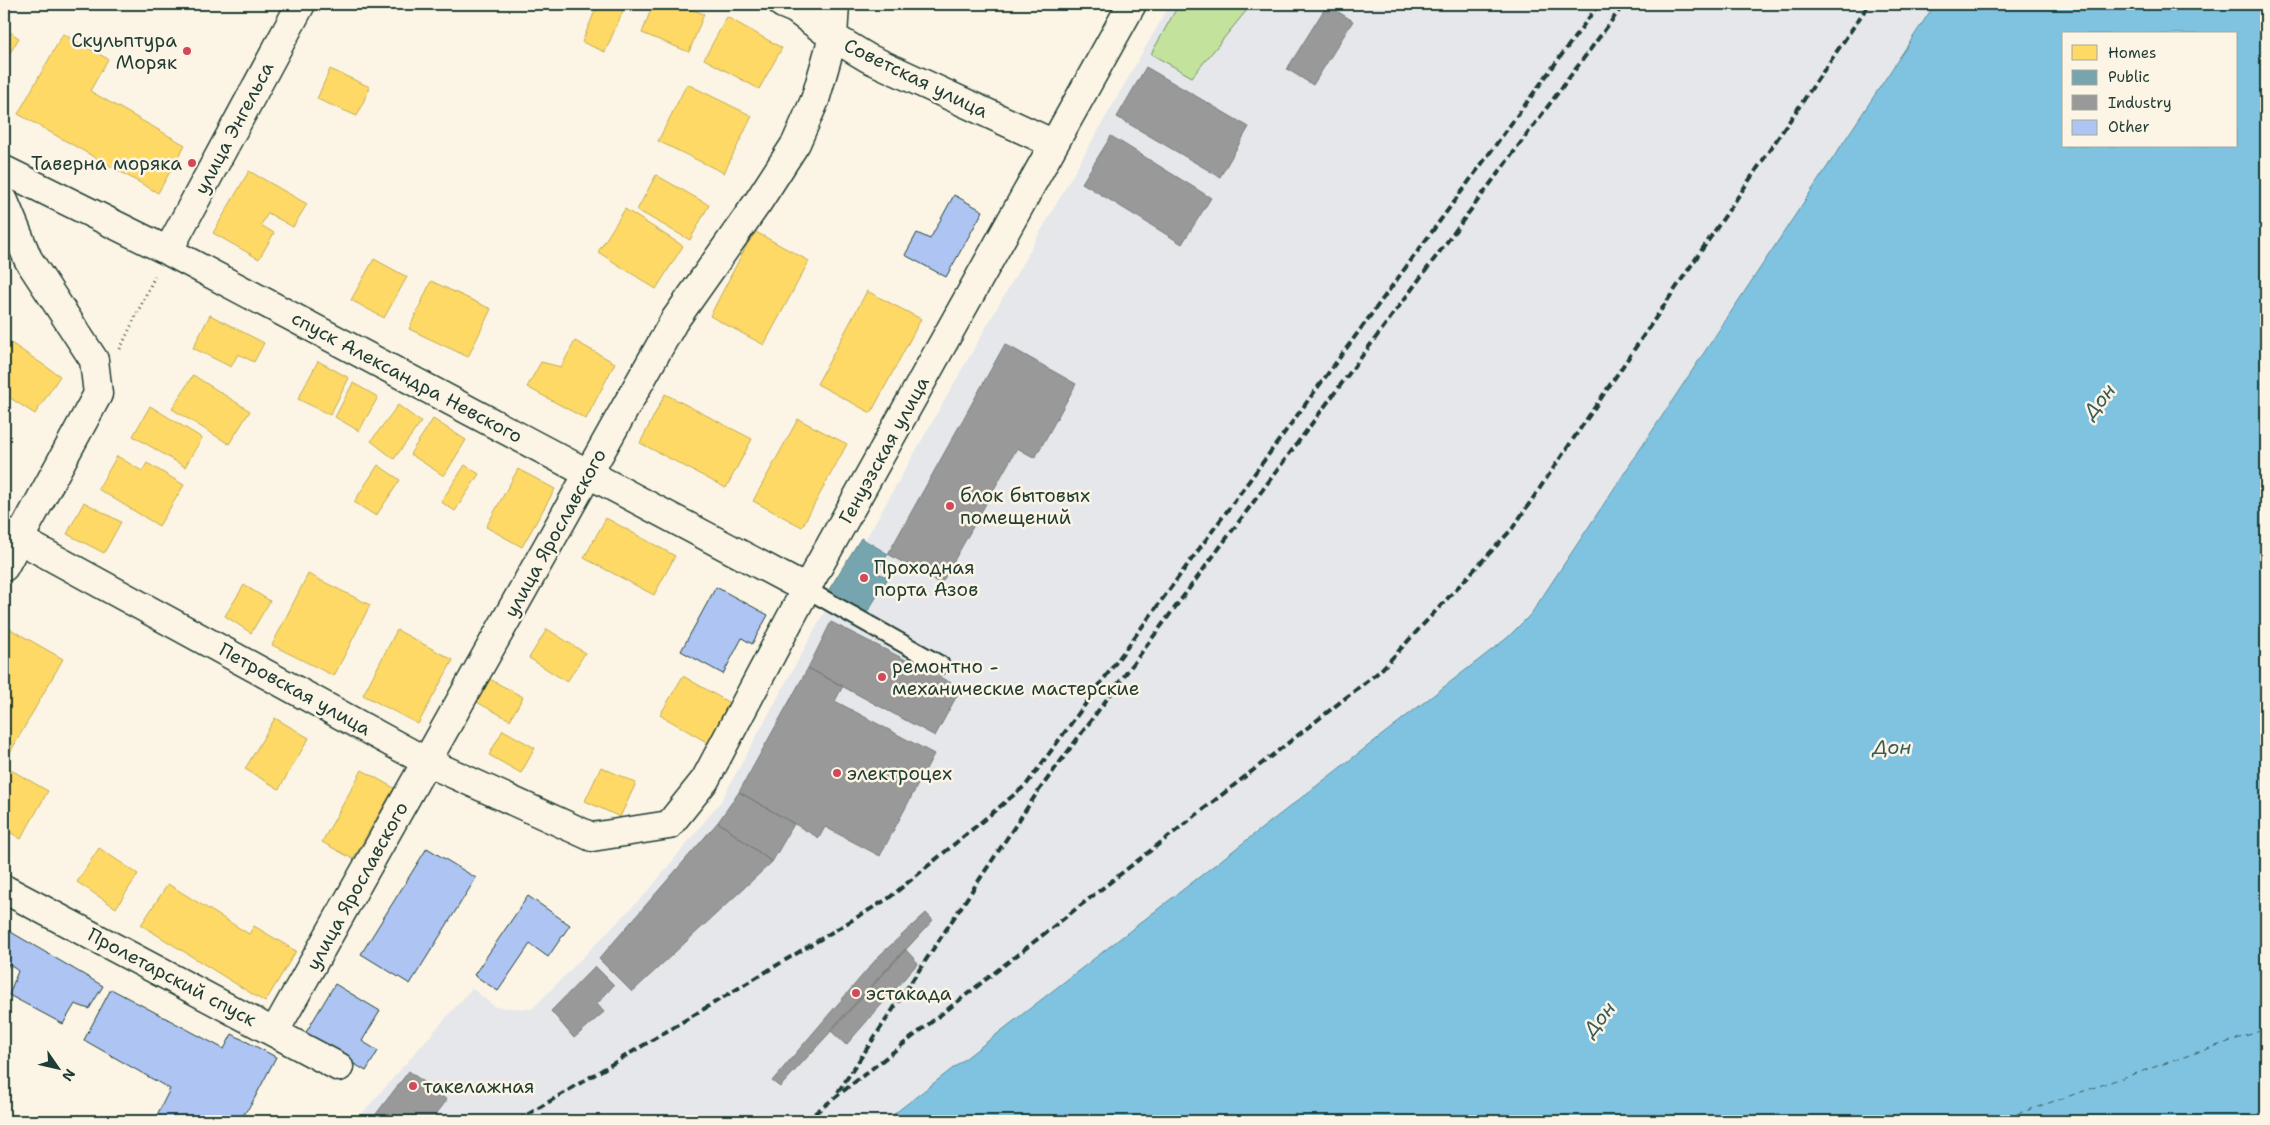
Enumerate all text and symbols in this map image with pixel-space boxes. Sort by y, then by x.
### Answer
place label: Скульптура Моряк [71,28,177,75]
street label: Советская улица [840,32,992,124]
legend [2062,32,2238,148]
text: Homes [2108,43,2156,63]
marker: Скульптура Моряк [181,45,193,57]
street label: улица Энгельса [189,57,279,198]
text: Public [2108,67,2150,87]
text: Industry [2108,93,2172,113]
text: Other [2108,117,2150,137]
place label: Таверна моряка [31,151,182,176]
marker: Таверна моряка [186,157,198,169]
street label: спуск Александра Невского [287,305,527,449]
street label: Генуэзская улица [833,372,935,528]
water label: Дон [2076,378,2121,425]
street label: улица Ярославского [498,444,612,622]
place label: блок бытовых помещений [960,483,1090,530]
marker: блок бытовых помещений [944,500,956,512]
place label: Проходная порта Азов [874,555,978,602]
marker: Проходная порта Азов [858,572,870,584]
street label: Петровская улица [215,637,375,741]
place label: ремонтно - механические мастерские [892,654,1140,701]
marker: ремонтно - механические мастерские [876,671,888,683]
water label: Дон [1872,734,1911,760]
place label: электроцех [847,761,952,786]
marker: электроцех [831,767,843,779]
street label: улица Ярославского [300,797,414,975]
street label: Пролетарский спуск [83,922,261,1032]
place label: эстакада [866,981,952,1006]
marker: эстакада [850,987,862,999]
water label: Дон [1576,996,1621,1043]
north arrow [32,1042,82,1092]
text: N [58,1066,79,1085]
place label: такелажная [423,1074,535,1099]
marker: такелажная [407,1080,419,1092]

